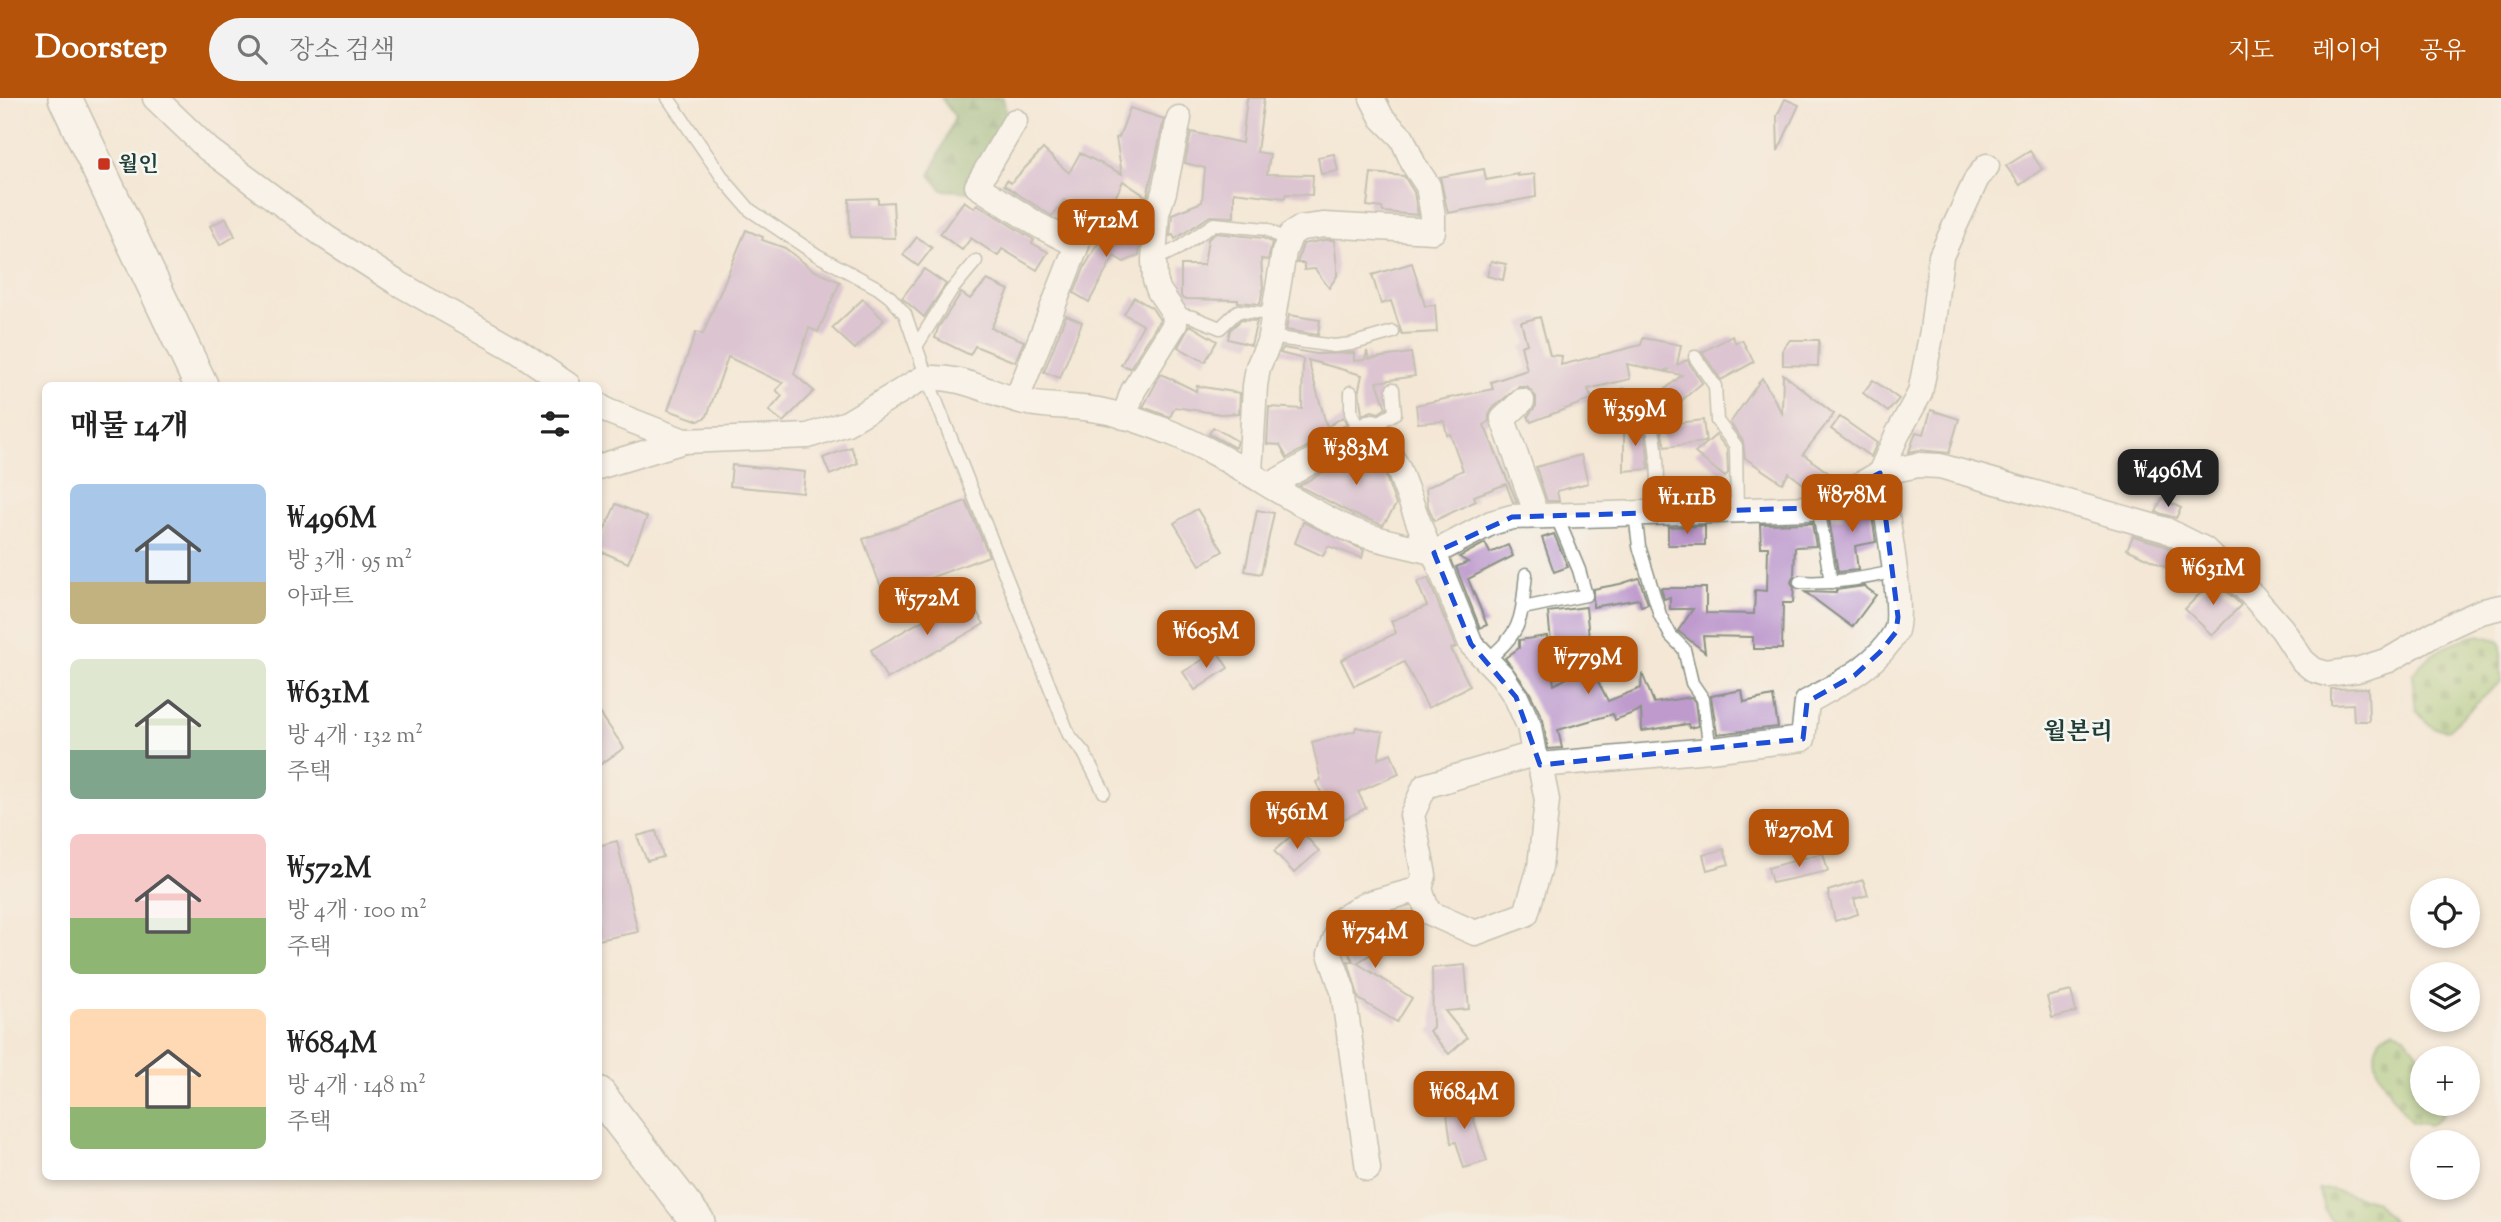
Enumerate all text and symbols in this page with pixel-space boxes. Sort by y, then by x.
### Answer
search box [209,18,699,81]
text: Doorstep [35,25,167,73]
icon: search [233,30,271,68]
text: 장소 검색 [289,33,395,70]
text: 지도 [2228,35,2274,69]
text: 레이어 [2312,35,2382,69]
text: 공유 [2420,35,2466,69]
place label: 월인 [118,151,159,181]
marker: 월인 [96,156,112,172]
pin: ₩712M [1057,200,1155,259]
text: ₩712M [1074,205,1138,238]
pin: ₩359M [1586,388,1684,448]
text: ₩359M [1603,394,1667,427]
icon: filters [536,405,574,443]
text: 매물 14개 [70,406,189,449]
pin: ₩383M [1307,428,1405,487]
text: ₩383M [1324,433,1388,466]
pin: ₩496M [2119,450,2217,509]
text: ₩496M [2134,455,2202,488]
pin: ₩878M [1803,474,1901,534]
pin: ₩1.11B [1630,476,1744,536]
text: ₩878M [1818,480,1886,513]
text: ₩1.11B [1658,482,1716,515]
text: ₩496M [287,498,377,541]
icon: home [126,512,210,596]
text: 방 3개 · 95 m² [287,545,412,578]
pin: ₩631M [2164,547,2262,607]
text: ₩631M [2181,553,2245,586]
pin: ₩572M [878,578,976,637]
text: 아파트 [287,582,354,615]
text: ₩572M [895,583,959,616]
pin: ₩605M [1157,610,1255,670]
text: ₩605M [1173,616,1239,649]
pin: ₩779M [1539,636,1637,696]
text: ₩779M [1554,642,1622,675]
text: ₩631M [287,673,369,716]
icon: home [126,687,210,771]
district label: 월본리 [2043,716,2113,750]
text: 방 4개 · 132 m² [287,720,423,753]
text: 주택 [287,757,331,790]
pin: ₩561M [1248,792,1346,851]
text: ₩561M [1266,797,1328,830]
pin: ₩270M [1750,810,1848,869]
text: ₩270M [1765,815,1833,848]
text: ₩572M [287,848,371,891]
icon: home [126,862,210,946]
map controls [2410,878,2480,1200]
button: locate [2410,878,2480,948]
text: 방 4개 · 100 m² [287,895,427,928]
pin: ₩754M [1326,910,1424,970]
text: ₩754M [1342,916,1408,949]
text: 주택 [287,932,331,965]
button: layers [2410,962,2480,1032]
text: ₩684M [287,1023,377,1066]
icon: home [126,1037,210,1121]
button: + [2410,1046,2480,1116]
text: 방 4개 · 148 m² [287,1070,426,1103]
pin: ₩684M [1415,1072,1513,1131]
text: ₩684M [1430,1077,1498,1110]
text: 주택 [287,1107,331,1140]
button: − [2410,1130,2480,1200]

